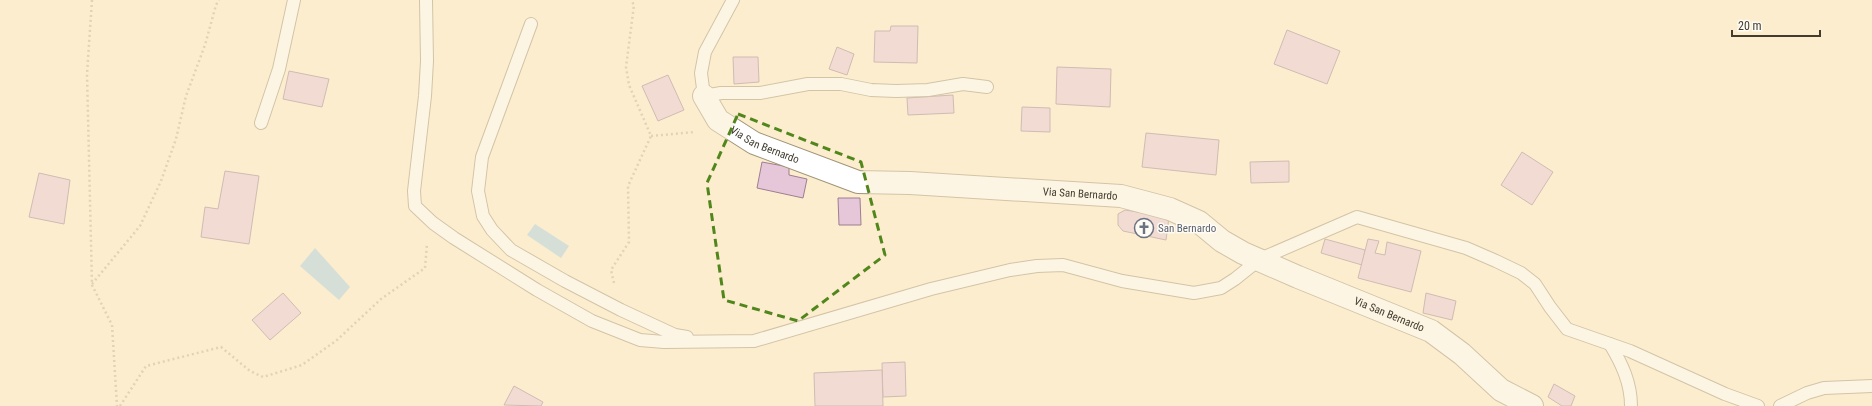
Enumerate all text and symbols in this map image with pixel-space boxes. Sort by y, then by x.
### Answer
scale bar [1732,12,1820,38]
text: 20 m [1738,19,1762,33]
street label: Via San Bernardo [728,123,802,166]
street label: Via San Bernardo [1042,185,1118,202]
church icon: San Bernardo [1133,217,1155,239]
place label: San Bernardo [1158,222,1217,235]
street label: Via San Bernardo [1352,294,1427,334]

